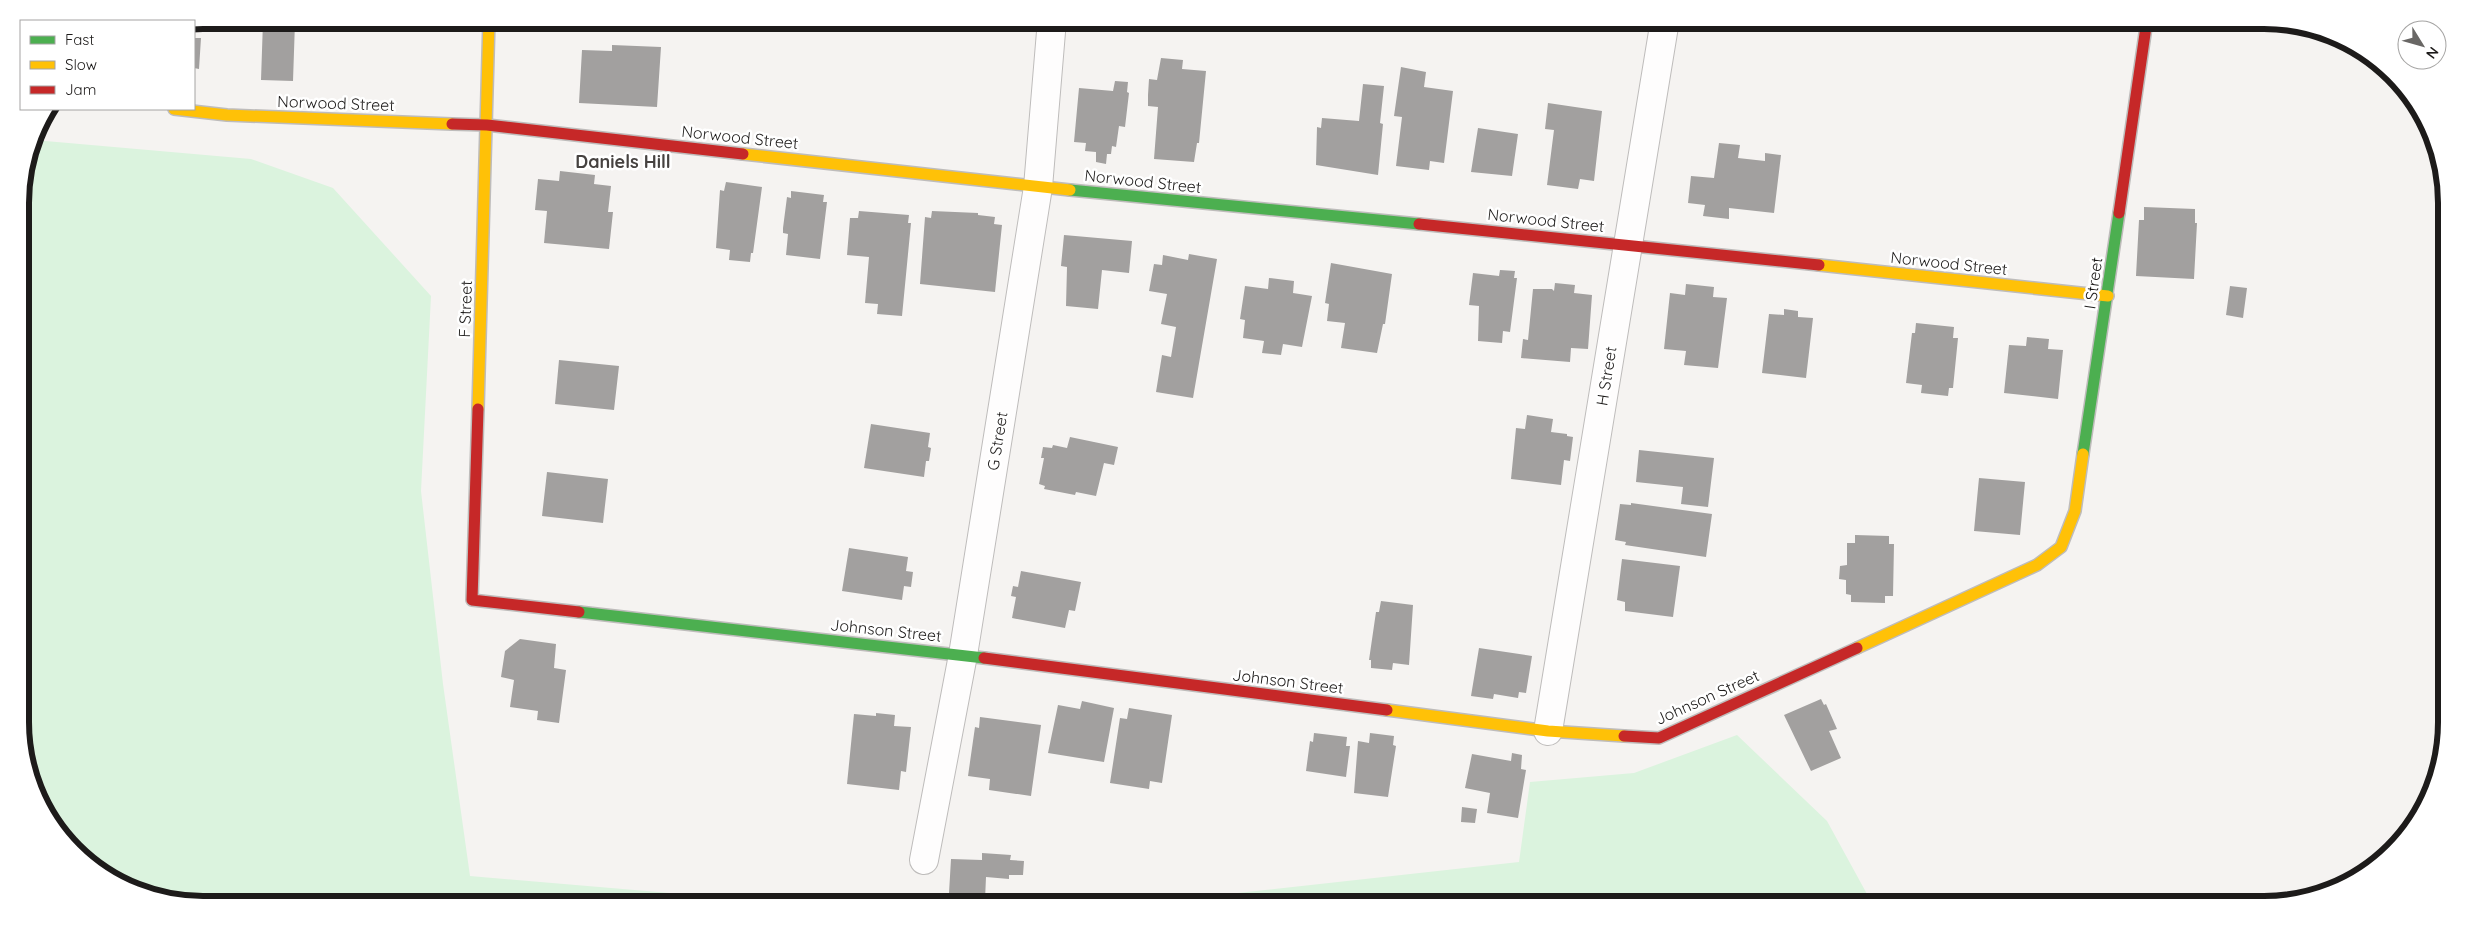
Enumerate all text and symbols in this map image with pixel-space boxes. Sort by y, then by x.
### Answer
legend [20,20,195,110]
north arrow [2397,20,2447,70]
text: Fast [65,30,94,49]
text: N [2422,43,2443,62]
text: Slow [65,55,97,74]
text: Jam [65,80,96,99]
street label: Norwood Street [277,91,395,115]
street label: Norwood Street [681,121,799,153]
district label: Daniels Hill [575,150,671,173]
street label: Norwood Street [1084,165,1202,197]
street label: Norwood Street [1487,204,1605,236]
street label: Norwood Street [1890,247,2008,279]
street label: I Street [2079,256,2107,310]
street label: F Street [454,280,476,338]
street label: H Street [1591,345,1621,407]
street label: G Street [982,410,1012,472]
street label: Johnson Street [829,614,943,646]
street label: Johnson Street [1231,664,1345,698]
street label: Johnson Street [1652,665,1762,729]

